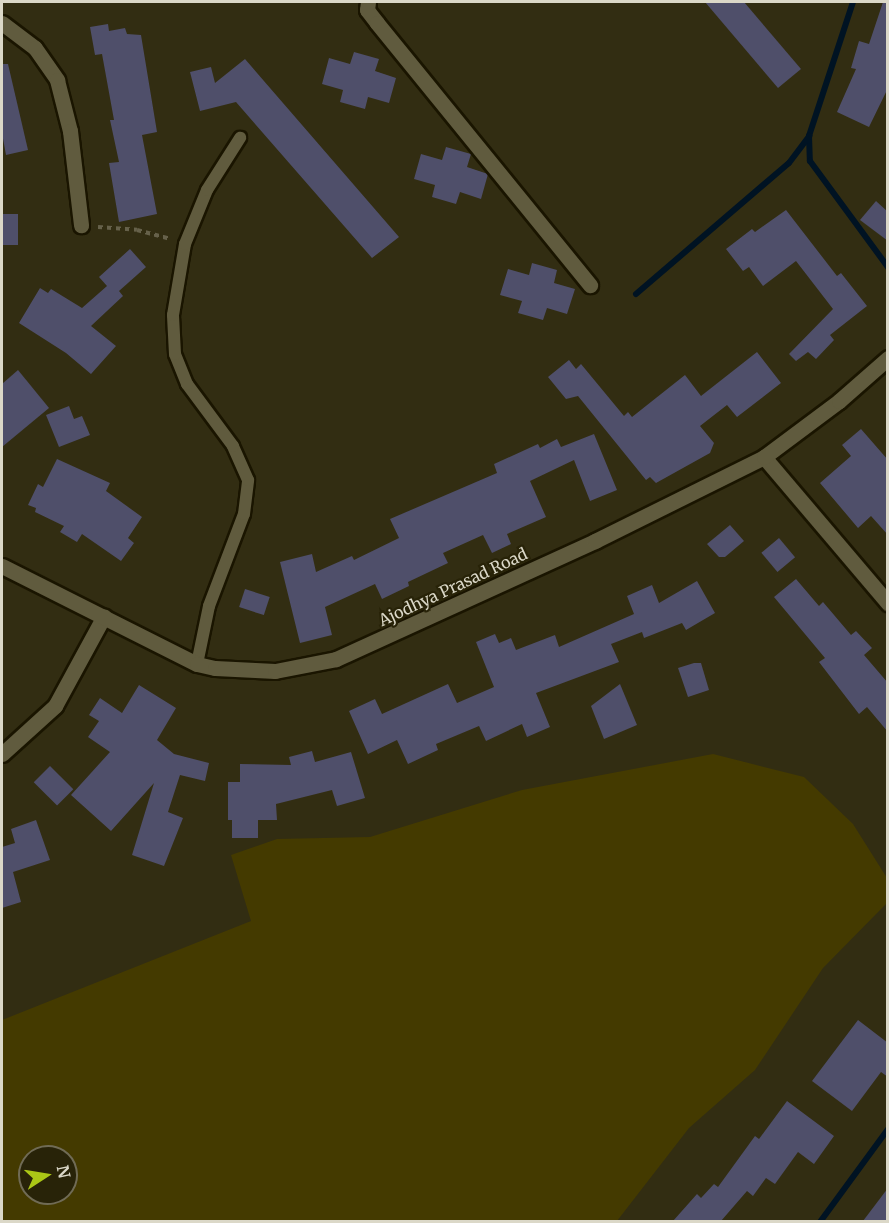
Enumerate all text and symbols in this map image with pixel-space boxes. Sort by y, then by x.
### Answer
street label: Ajodhya Prasad Road [376,544,530,630]
north arrow [18,1145,78,1205]
text: N [53,1163,75,1180]

